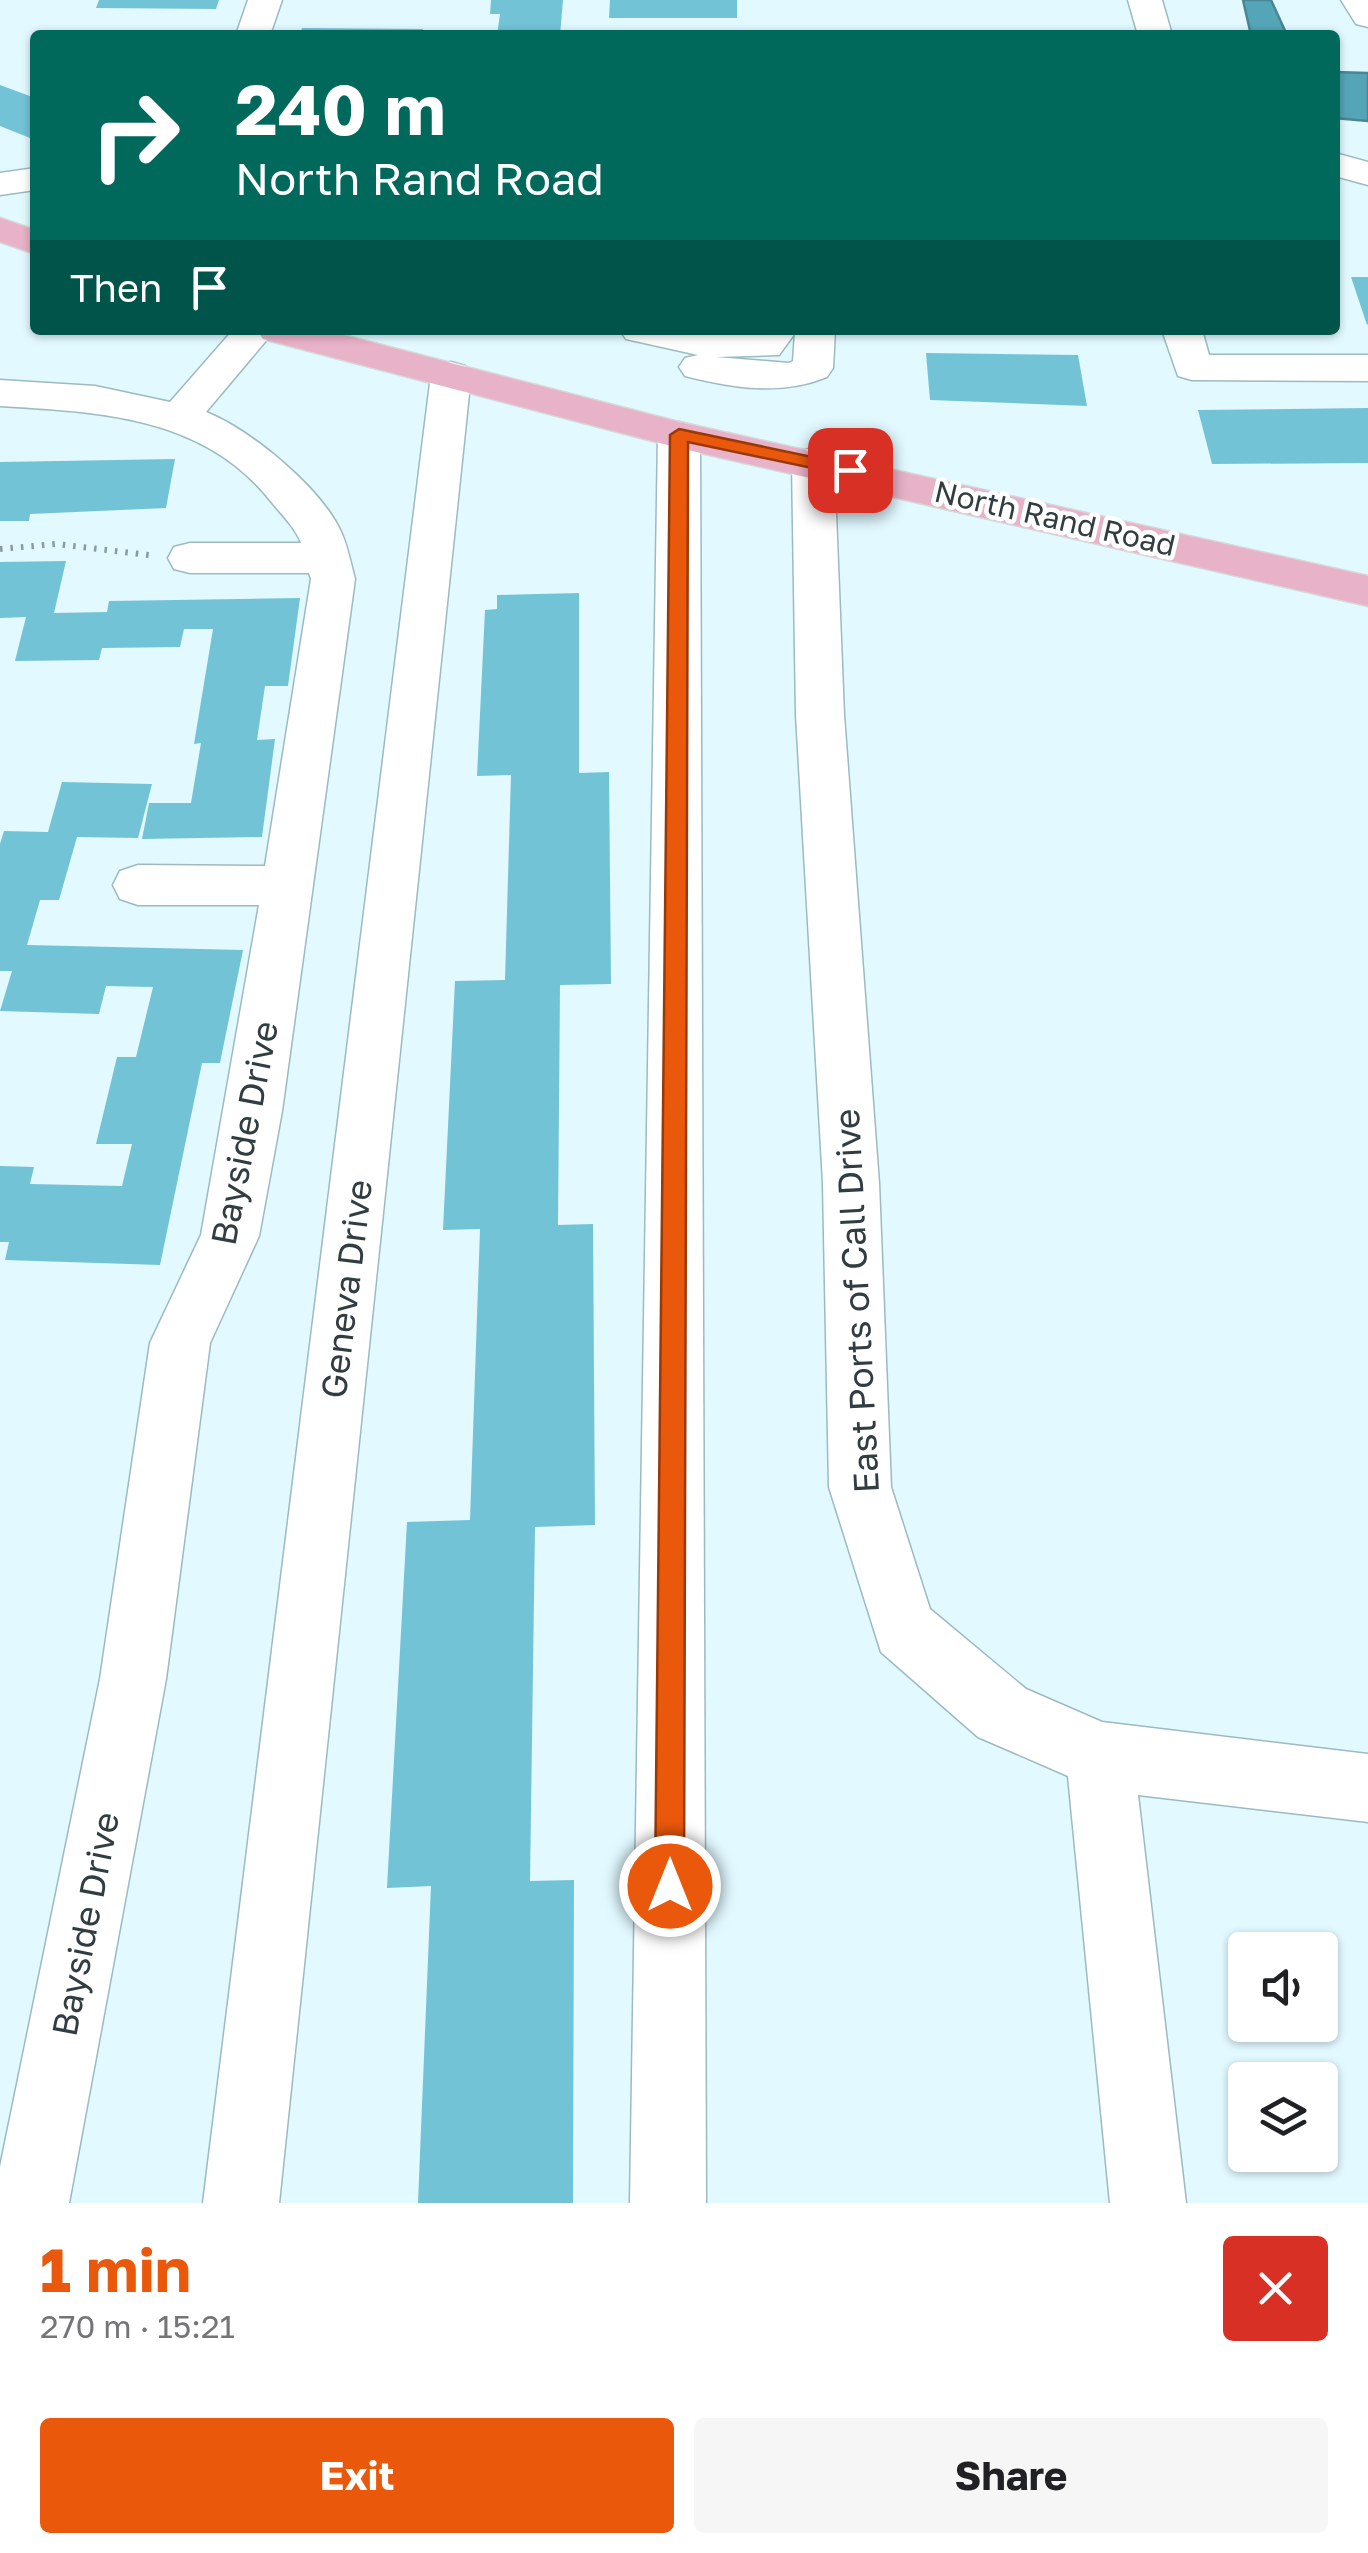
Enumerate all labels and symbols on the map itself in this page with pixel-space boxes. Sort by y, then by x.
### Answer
pin [808,428,893,513]
street label: North Rand Road [931,473,1179,563]
street label: Bayside Drive [202,1017,286,1249]
street label: East Ports of Call Drive [825,1108,887,1494]
street label: Geneva Drive [312,1177,380,1401]
street label: Bayside Drive [43,1808,127,2040]
position arrow [618,1834,722,1938]

